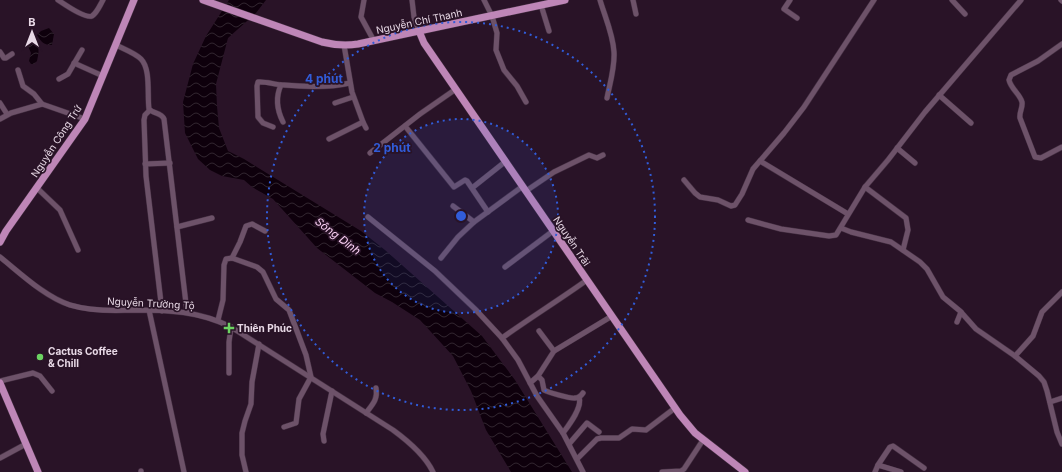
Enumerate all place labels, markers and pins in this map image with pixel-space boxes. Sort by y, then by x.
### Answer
centre of rings [454,209,468,223]
place label: Thiên Phúc [237,322,292,334]
marker: Thiên Phúc [224,323,234,333]
place label: Cactus Coffee & Chill [48,345,118,369]
marker: Cactus Coffee & Chill [35,352,45,362]

